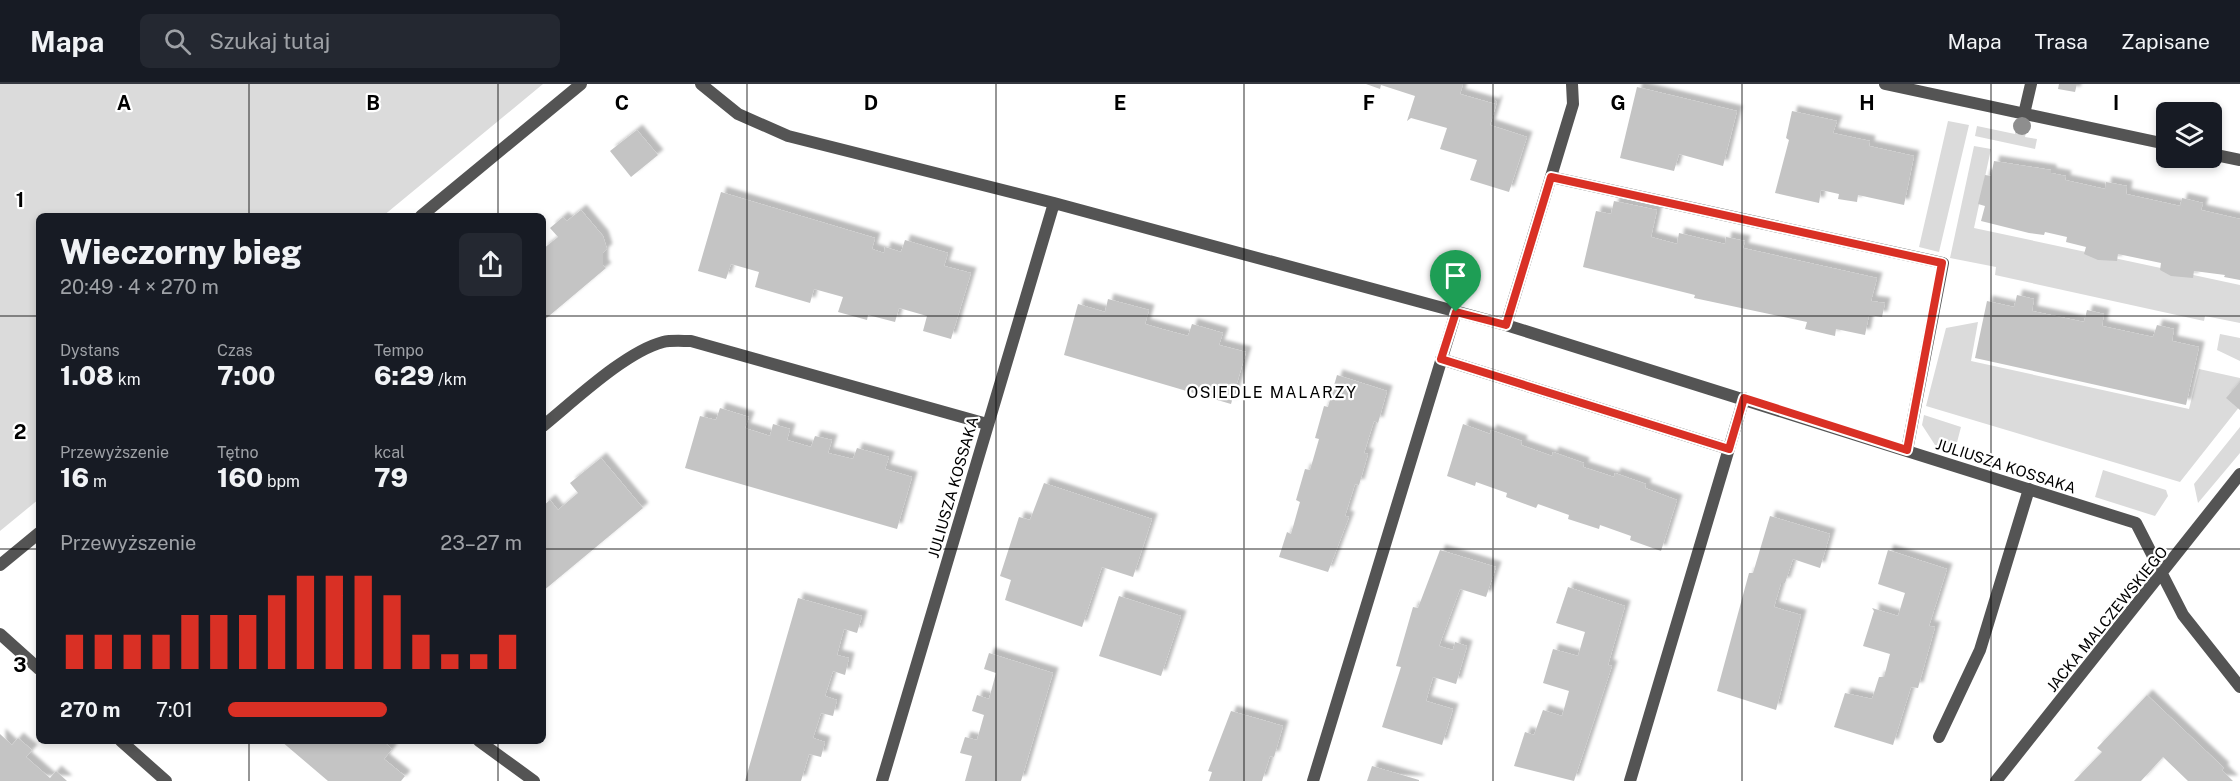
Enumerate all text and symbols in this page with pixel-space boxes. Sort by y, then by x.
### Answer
search box [140,14,560,68]
text: Mapa [30,25,104,58]
icon: search [161,25,194,58]
text: Szukaj tutaj [209,28,330,54]
text: Mapa [1947,29,2002,54]
text: Trasa [2035,29,2088,54]
text: Zapisane [2121,29,2210,54]
text: A [117,91,131,115]
text: B [366,91,380,115]
text: C [615,91,629,115]
text: D [864,91,878,115]
text: E [1114,91,1126,115]
text: F [1363,91,1375,115]
text: G [1610,91,1626,115]
text: H [1859,91,1875,115]
text: I [2113,91,2119,115]
map controls [2156,102,2222,168]
button: layers [2156,102,2222,168]
text: 1 [16,188,24,212]
text: Wieczorny bieg [60,233,302,271]
button: share [459,233,522,296]
pin [1430,250,1481,312]
icon: arrive [1439,259,1472,292]
text: 20:49 · 4 × 270 m [60,275,219,299]
text: Dystans [60,341,120,360]
text: Czas [217,341,253,360]
text: Tempo [374,341,424,360]
text: 1.08 [60,360,114,391]
text: 7:00 [217,360,275,391]
text: 6:29 [374,360,434,391]
text: km [114,370,140,389]
text: /km [434,370,467,389]
district label: OSIEDLE MALARZY [1187,383,1357,402]
street label: JULIUSZA KOSSAKA [925,414,981,560]
text: 2 [14,420,26,444]
street label: JULIUSZA KOSSAKA [1934,435,2079,497]
text: Przewyższenie [60,443,169,462]
text: Tętno [217,443,259,462]
text: kcal [374,443,405,462]
text: 16 [60,462,89,493]
text: 160 [217,462,263,493]
text: 79 [374,462,408,493]
text: m [89,472,107,491]
text: bpm [263,472,300,491]
text: Przewyższenie [60,531,196,555]
text: 23–27 m [440,531,522,555]
street label: JACKA MALCZEWSKIEGO [2043,543,2171,695]
text: 3 [13,653,27,677]
text: 270 m [60,698,120,722]
text: 7:01 [156,698,193,722]

